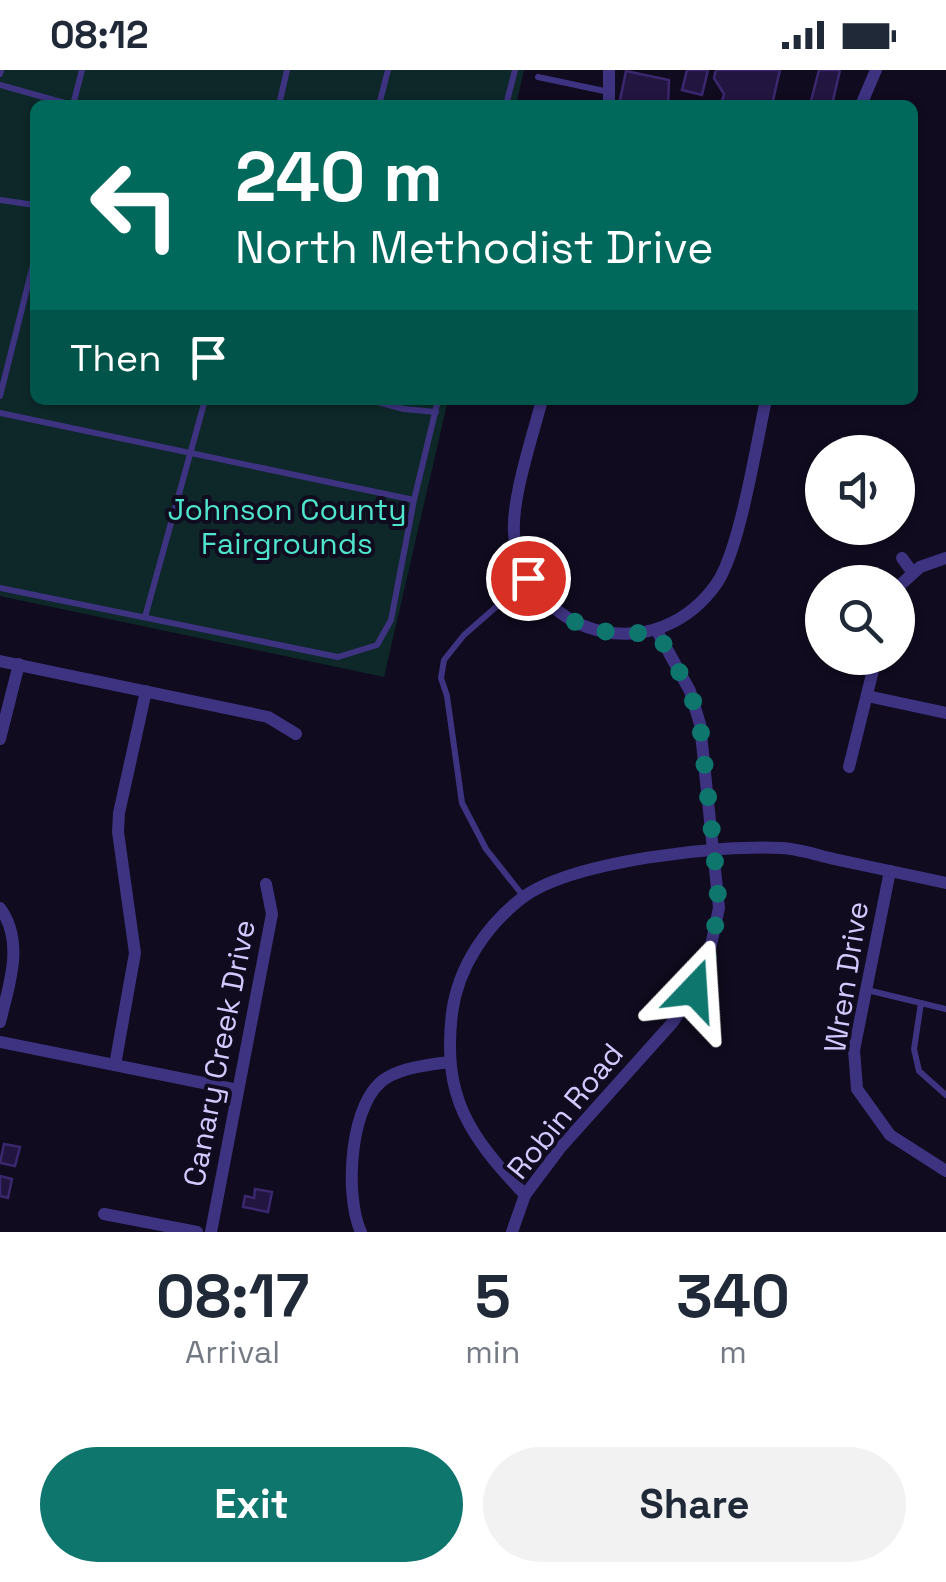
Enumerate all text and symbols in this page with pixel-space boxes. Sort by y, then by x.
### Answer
text: 08:12 [50,11,149,59]
text: 240 m [235,132,443,221]
icon: left [70,140,200,270]
text: North Methodist Drive [235,219,714,276]
icon: arrive [181,330,236,385]
text: Then [70,334,161,382]
map controls [805,435,915,675]
button: sound [805,435,915,545]
park label: Johnson County Fairgrounds [167,490,407,563]
pin [486,536,571,621]
icon: arrive [501,551,556,606]
button: search [805,565,915,675]
street label: Wren Drive [815,899,877,1055]
street label: Canary Creek Drive [174,916,264,1190]
position arrow [642,938,746,1042]
street label: Robin Road [498,1035,632,1187]
text: 08:17 [156,1258,309,1335]
text: 5 [475,1258,511,1335]
text: 340 [676,1258,790,1335]
text: Arrival [185,1332,280,1372]
text: min [465,1332,520,1372]
text: m [719,1332,747,1372]
button: Exit [40,1447,463,1562]
button: Share [483,1447,906,1562]

